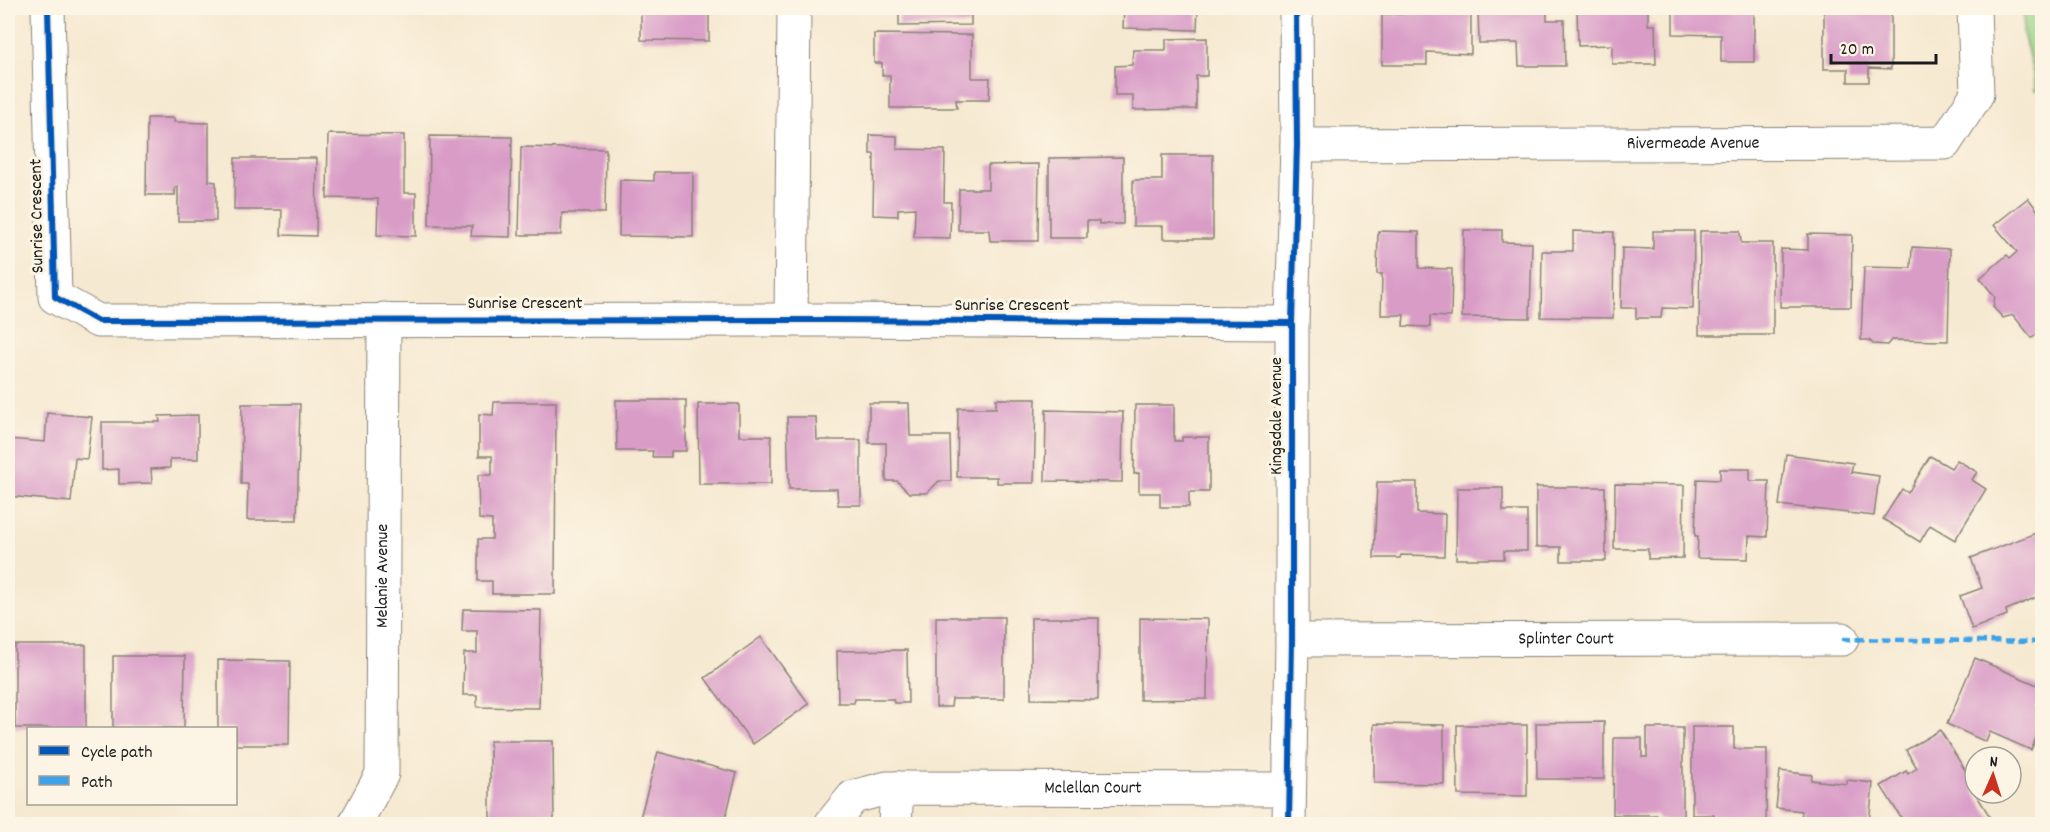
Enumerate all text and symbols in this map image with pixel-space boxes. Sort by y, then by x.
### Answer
scale bar [1831,27,1936,65]
text: 20 m [1840,38,1874,63]
street label: Rivermeade Avenue [1627,131,1759,156]
street label: Sunrise Crescent [24,158,51,274]
street label: Sunrise Crescent [468,292,583,317]
street label: Sunrise Crescent [955,294,1070,319]
street label: Kingsdale Avenue [1265,357,1290,475]
street label: Melanie Avenue [370,524,396,628]
street label: Splinter Court [1518,627,1614,652]
legend [27,727,237,805]
text: Cycle path [81,741,152,766]
north arrow [1963,745,2023,805]
text: N [1989,751,1998,774]
text: Path [81,771,113,796]
street label: Mclellan Court [1044,776,1142,801]

